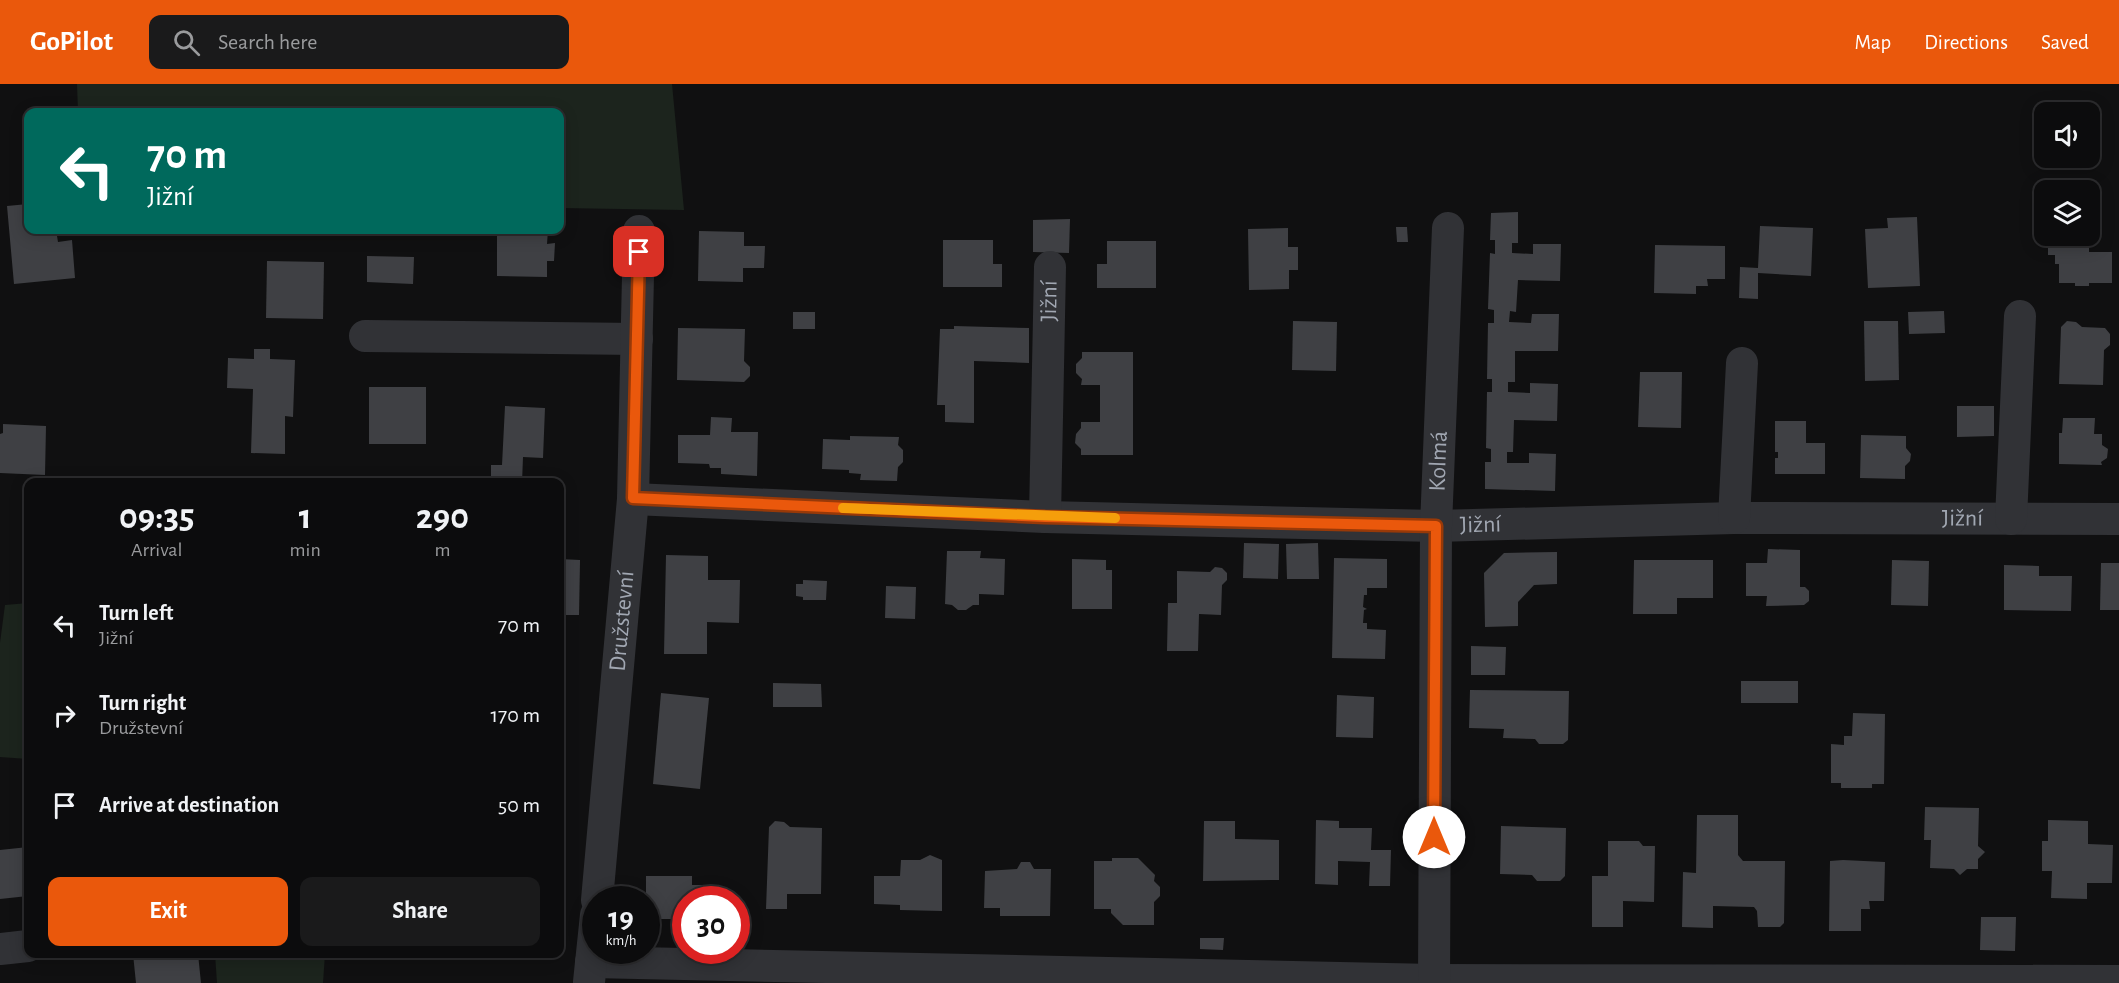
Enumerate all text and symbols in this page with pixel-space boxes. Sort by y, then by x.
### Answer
search box [149,15,569,69]
icon: search [170,26,203,59]
text: GoPilot [30,28,113,56]
text: Search here [218,31,318,53]
text: Map [1855,32,1891,53]
text: Directions [1924,32,2008,53]
text: Saved [2041,32,2089,53]
map controls [2034,102,2100,246]
button: sound [2034,102,2100,168]
icon: left [48,132,126,210]
text: 70 m [147,134,227,176]
button: layers [2034,180,2100,246]
text: Jižní [147,183,194,210]
pin [613,226,664,277]
icon: arrive [622,235,655,268]
street label: Jižní [1037,280,1062,322]
street label: Kolmá [1425,430,1452,492]
text: 09:35 [119,499,195,535]
text: 1 [299,499,312,535]
text: 290 [416,499,469,535]
street label: Jižní [1942,507,1983,531]
street label: Jižní [1459,512,1502,537]
text: Arrival [131,540,183,560]
text: min [290,540,321,560]
text: m [434,540,450,560]
street label: Družstevní [606,570,639,673]
text: Turn left [99,602,173,624]
icon: left [48,609,81,642]
text: 70 m [498,614,540,636]
text: Jižní [99,628,133,648]
text: Turn right [99,692,186,714]
icon: right [48,699,81,732]
text: 170 m [490,704,540,726]
text: Družstevní [99,718,183,738]
icon: arrive [48,789,81,822]
text: Arrive at destination [99,794,279,816]
text: 50 m [498,794,540,816]
position arrow [1402,805,1466,869]
button: Exit [48,877,288,946]
button: Share [300,877,540,946]
speed limit sign: 30 [672,886,750,964]
text: 19 [608,903,634,933]
text: km/h [606,933,636,948]

